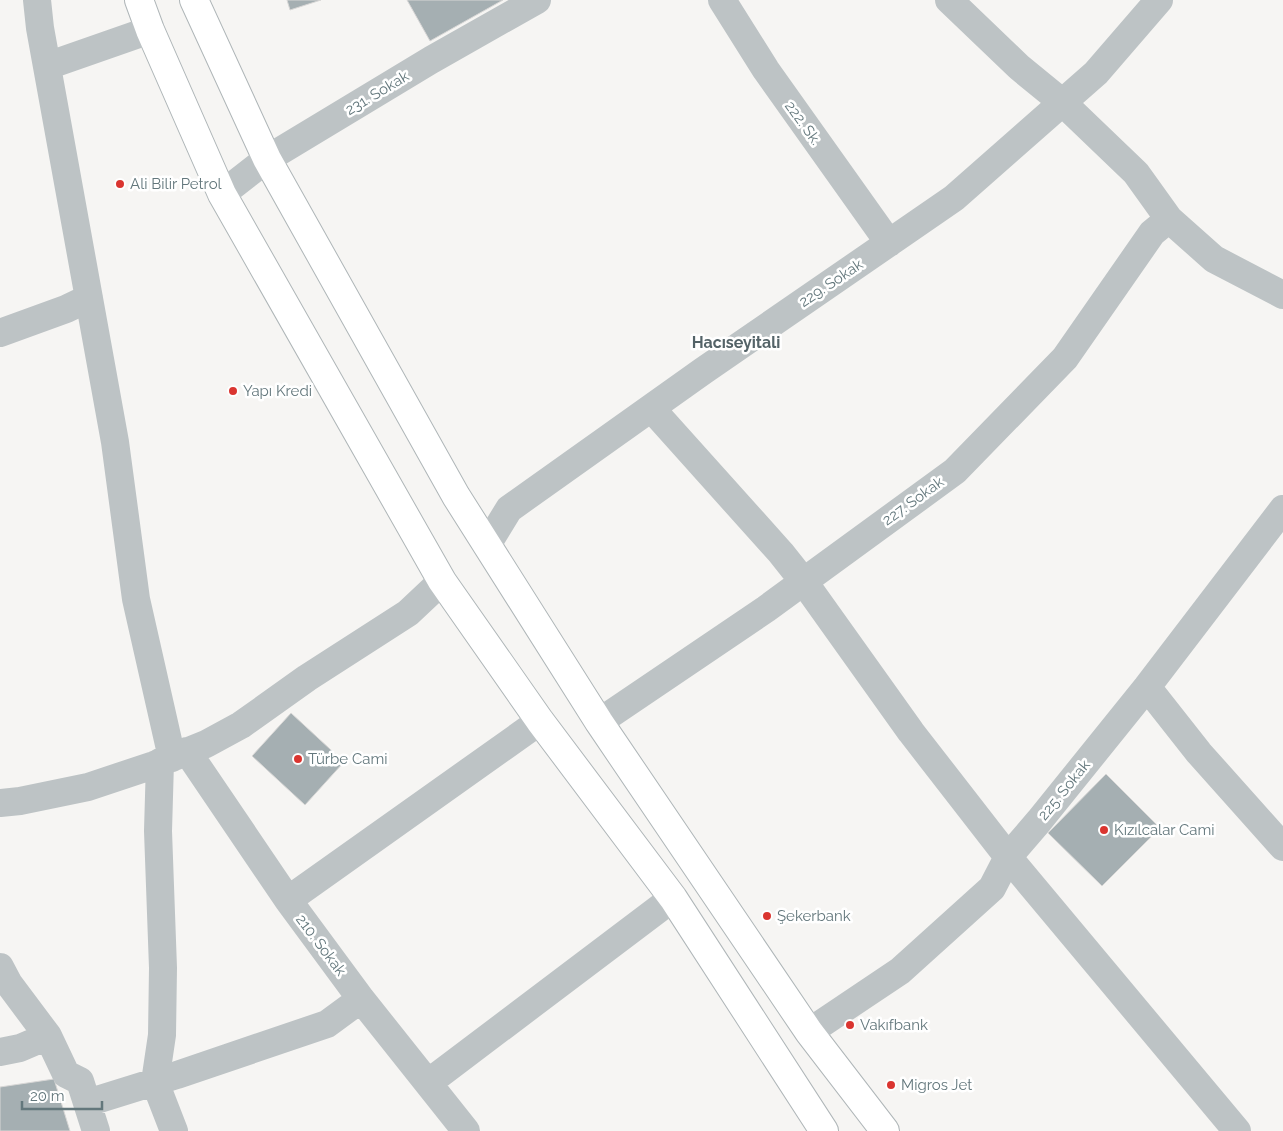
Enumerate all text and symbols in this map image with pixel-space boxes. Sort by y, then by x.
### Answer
street label: 231. Sokak [342,67,412,119]
street label: 222. Sk. [781,97,825,149]
place label: Ali Bilir Petrol [130,175,223,193]
marker: Ali Bilir Petrol [114,178,126,190]
street label: 229. Sokak [796,255,866,311]
district label: Hacıseyitali [692,333,780,352]
place label: Yapı Kredi [243,382,312,400]
marker: Yapı Kredi [227,385,239,397]
street label: 227. Sokak [879,473,947,529]
place label: Türbe Cami [308,750,387,768]
marker: Türbe Cami [292,753,304,765]
street label: 225. Sokak [1034,756,1094,824]
place label: Kızılcalar Cami [1114,821,1215,839]
marker: Kızılcalar Cami [1098,824,1110,836]
place label: Şekerbank [777,907,851,925]
marker: Şekerbank [761,910,773,922]
street label: 210. Sokak [292,911,350,979]
place label: Vakıfbank [860,1016,928,1034]
marker: Vakıfbank [844,1019,856,1031]
place label: Migros Jet [901,1076,972,1094]
scale bar [22,1078,102,1110]
marker: Migros Jet [885,1079,897,1091]
text: 20 m [30,1087,65,1105]

